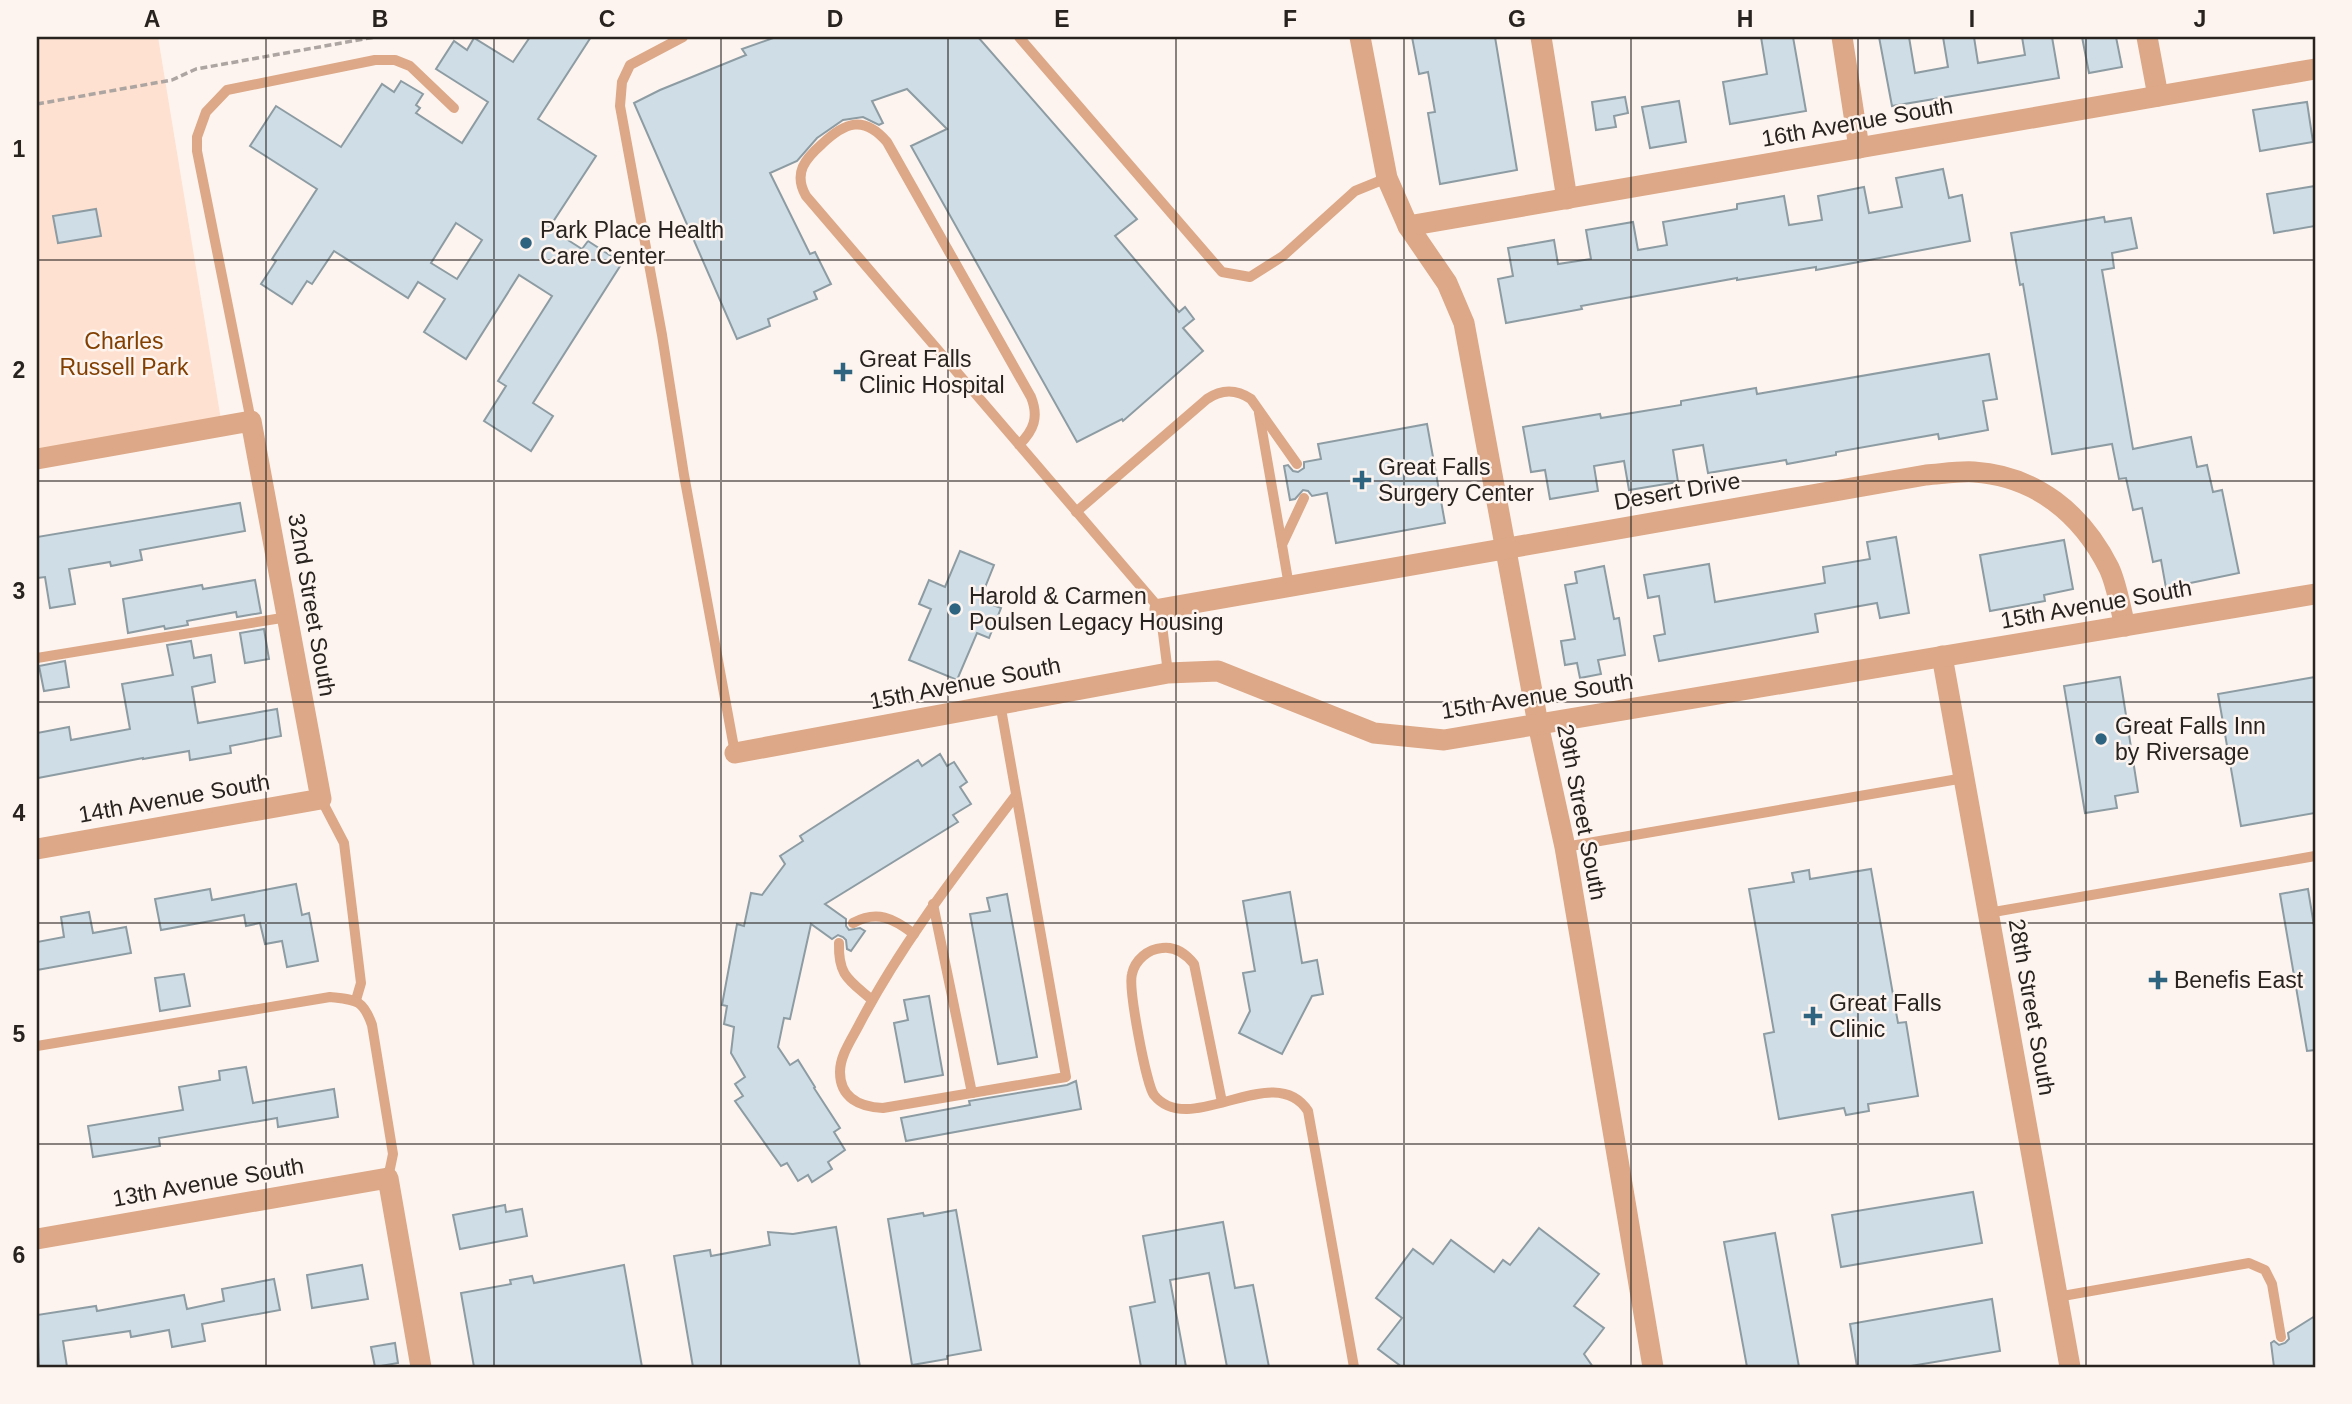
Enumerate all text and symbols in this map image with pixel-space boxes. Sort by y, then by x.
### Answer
text: A [144,6,160,32]
text: B [372,6,388,32]
text: C [599,6,615,32]
text: D [827,6,843,32]
text: E [1054,6,1070,32]
text: F [1283,6,1297,32]
text: G [1508,6,1526,32]
text: H [1737,6,1753,32]
text: I [1969,6,1975,32]
text: J [2194,6,2206,32]
street label: 16th Avenue South [1759,92,1955,152]
text: 1 [13,136,26,162]
place label: Park Place Health Care Center [540,217,724,269]
marker: Park Place Health Care Center [518,235,534,251]
park label: Charles Russell Park [59,328,189,380]
place label: Great Falls Clinic Hospital [859,346,1005,398]
text: 2 [13,357,25,383]
marker: Great Falls Clinic Hospital [833,362,853,382]
place label: Great Falls Surgery Center [1378,454,1534,506]
street label: Desert Drive [1612,467,1742,515]
marker: Great Falls Surgery Center [1352,470,1372,490]
street label: 32nd Street South [283,511,341,699]
street label: 15th Avenue South [1998,574,2194,634]
text: 3 [13,578,25,604]
place label: Harold & Carmen Poulsen Legacy Housing [969,583,1223,635]
marker: Harold & Carmen Poulsen Legacy Housing [947,601,963,617]
street label: 15th Avenue South [867,652,1063,714]
street label: 15th Avenue South [1439,668,1635,724]
place label: Great Falls Inn by Riversage [2115,713,2266,765]
street label: 29th Street South [1552,722,1612,902]
marker: Great Falls Inn by Riversage [2093,731,2109,747]
street label: 14th Avenue South [76,768,272,828]
text: 4 [13,800,26,826]
street label: 28th Street South [2004,917,2060,1097]
place label: Benefis East [2174,967,2304,993]
marker: Benefis East [2148,970,2168,990]
place label: Great Falls Clinic [1829,990,1941,1042]
marker: Great Falls Clinic [1803,1006,1823,1026]
text: 5 [13,1021,26,1047]
street label: 13th Avenue South [110,1152,306,1212]
text: 6 [13,1242,25,1268]

